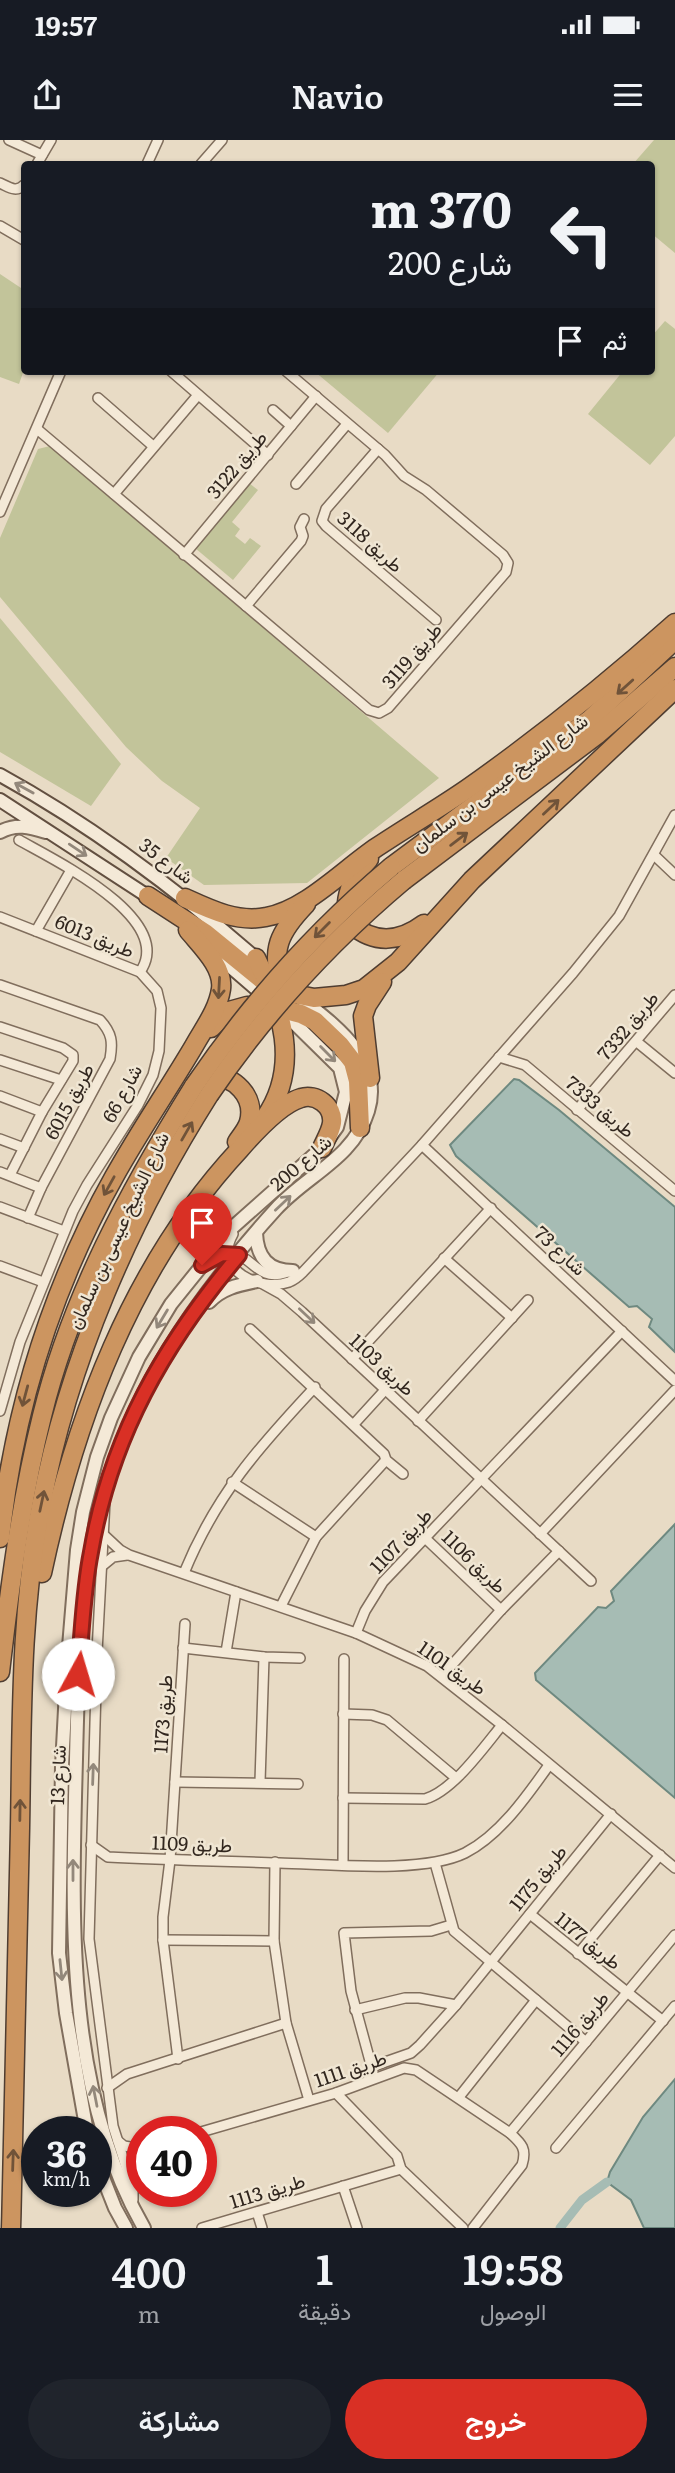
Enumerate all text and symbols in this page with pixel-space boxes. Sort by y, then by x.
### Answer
text: 19:57 [35,5,97,44]
text: Navio [291,71,384,119]
icon: share [28,76,66,114]
icon: menu [609,76,647,114]
text: 370 m [370,170,512,243]
icon: left [536,189,627,280]
text: شارع 200 [388,237,512,285]
text: ثم [603,319,627,358]
icon: arrive [551,322,589,360]
street label: طريق 3122 [199,424,273,504]
street label: طريق 3118 [332,504,410,578]
street label: طريق 3119 [374,616,448,694]
one-way arrow [617,679,635,695]
street label: شارع الشيخ عيسى بن سلمان [405,706,594,859]
one-way arrow [14,781,35,794]
one-way arrow [542,799,560,815]
street label: شارع 35 [134,830,200,890]
one-way arrow [449,831,468,846]
one-way arrow [67,844,87,858]
street label: طريق 6013 [51,906,139,964]
one-way arrow [314,921,331,938]
one-way arrow [212,976,225,999]
street label: طريق 7332 [590,984,664,1066]
one-way arrow [319,1046,336,1063]
street label: طريق 6015 [36,1058,100,1144]
street label: شارع 66 [94,1059,148,1127]
street label: طريق 7333 [560,1069,642,1143]
one-way arrow [180,1121,194,1141]
street label: شارع الشيخ عيسى بن سلمان [59,1127,176,1334]
street label: شارع 200 [263,1127,337,1197]
one-way arrow [102,1175,116,1195]
pin [172,1193,232,1265]
one-way arrow [274,1194,291,1211]
icon: arrive [183,1204,221,1242]
street label: شارع 73 [529,1219,593,1281]
one-way arrow [298,1308,315,1325]
one-way arrow [154,1309,168,1329]
street label: طريق 1103 [344,1326,422,1402]
one-way arrow [18,1384,31,1407]
one-way arrow [37,1490,50,1512]
street label: طريق 1107 [362,1501,438,1579]
street label: طريق 1106 [436,1523,514,1599]
street label: طريق 1101 [413,1633,493,1701]
position arrow [41,1637,115,1711]
street label: طريق 1173 [145,1674,179,1754]
street label: شارع 13 [42,1744,72,1805]
one-way arrow [87,1763,100,1786]
one-way arrow [13,1799,27,1822]
street label: طريق 1109 [151,1828,233,1858]
street label: طريق 1175 [502,1838,572,1916]
one-way arrow [66,1859,80,1882]
street label: طريق 1177 [550,1904,628,1976]
one-way arrow [55,1958,68,1981]
street label: طريق 1116 [543,1984,615,2062]
street label: طريق 1111 [310,2043,390,2093]
one-way arrow [88,2085,101,2108]
speed limit sign: 40 [126,2116,217,2207]
text: 36 [47,2126,86,2178]
one-way arrow [7,2149,20,2172]
text: km/h [43,2165,90,2192]
street label: طريق 1113 [226,2165,308,2215]
text: 1 [316,2236,333,2298]
text: 19:58 [463,2236,563,2298]
text: 400 [112,2239,186,2301]
text: دقيقة [298,2293,351,2327]
text: الوصول [480,2293,546,2327]
text: m [138,2296,160,2330]
button: مشاركة [28,2379,331,2459]
button: خروج [345,2379,647,2459]

